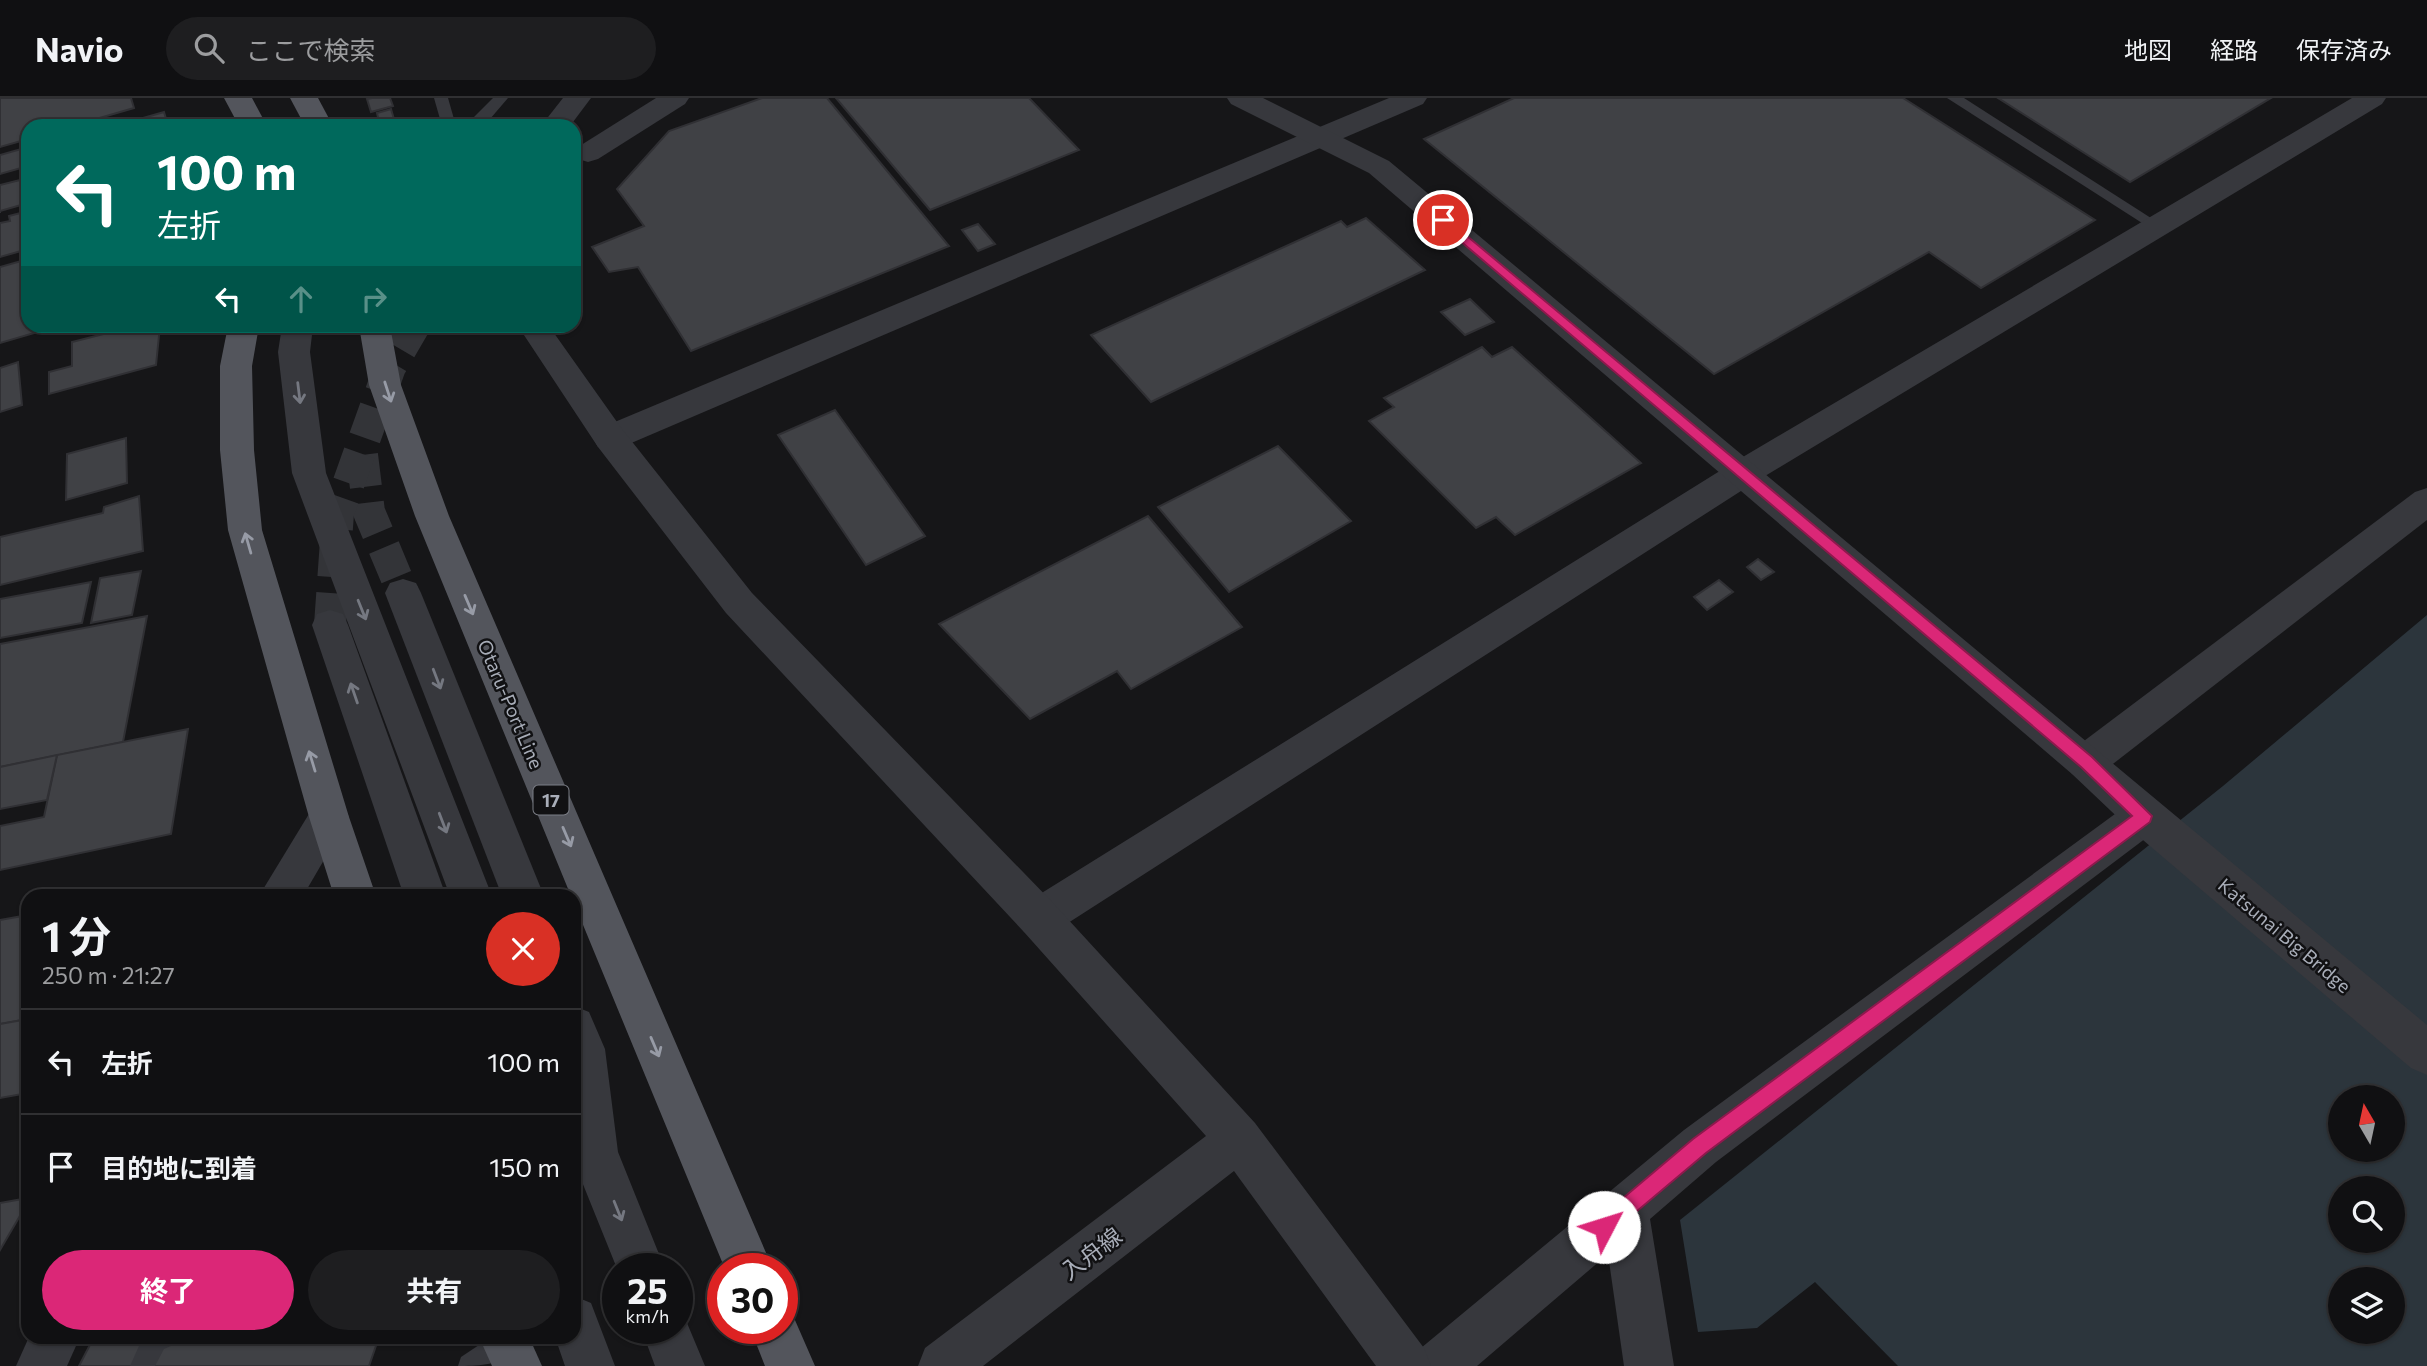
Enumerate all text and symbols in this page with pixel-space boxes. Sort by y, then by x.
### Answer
search box [166,17,656,80]
text: Navio [35,28,124,69]
icon: search [190,29,228,67]
text: ここで検索 [246,34,376,65]
text: 地図 [2124,35,2172,64]
text: 経路 [2210,35,2258,64]
text: 保存済み [2296,35,2392,64]
text: 100 m [157,140,296,200]
icon: left [42,147,133,238]
pin [1413,190,1473,250]
icon: arrive [1424,201,1462,239]
text: 左折 [157,204,221,244]
icon: left [209,280,247,318]
icon: ahead [282,280,320,318]
icon: right [355,280,393,318]
one-way arrow [292,381,305,404]
one-way arrow [383,381,395,403]
one-way arrow [241,532,254,554]
one-way arrow [463,593,476,615]
one-way arrow [356,599,369,621]
street label: Otaru-Port Line [473,636,549,772]
one-way arrow [432,668,445,689]
one-way arrow [347,682,360,704]
one-way arrow [304,750,317,772]
road number: 17 [534,786,568,814]
one-way arrow [438,811,450,833]
one-way arrow [561,826,574,847]
street label: Katsunai Big Bridge [2214,873,2356,997]
text: 1 分 [42,909,111,961]
button: close [486,912,560,986]
text: 250 m · 21:27 [42,961,175,989]
one-way arrow [649,1035,662,1057]
icon: left [42,1043,80,1081]
text: 100 m [487,1046,560,1077]
text: 左折 [101,1047,153,1078]
north arrow [2328,1085,2404,1162]
map controls [2328,1085,2405,1344]
icon: arrive [42,1148,80,1186]
text: 150 m [489,1151,560,1182]
text: 目的地に到着 [101,1152,257,1183]
button: search [2328,1176,2405,1253]
position arrow [1567,1190,1641,1264]
one-way arrow [613,1199,626,1221]
street label: 入舟線 [1055,1221,1127,1285]
button: 終了 [42,1250,294,1330]
button: 共有 [308,1250,560,1330]
speed limit sign: 30 [707,1253,798,1344]
button: layers [2328,1267,2405,1344]
text: 25 [627,1268,668,1311]
text: km/h [626,1305,669,1327]

